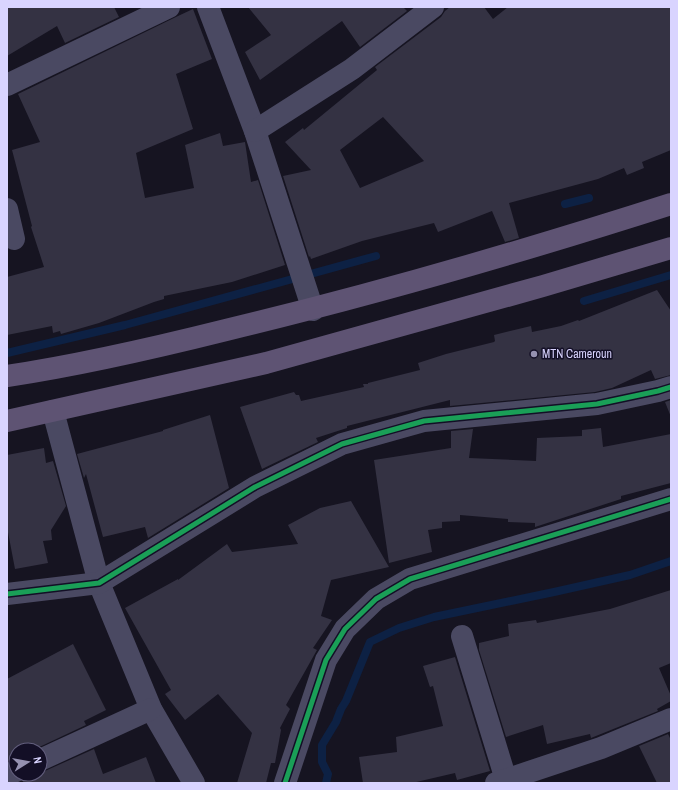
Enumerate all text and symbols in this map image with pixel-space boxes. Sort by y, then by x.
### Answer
place label: MTN Cameroun [542,346,612,362]
marker: MTN Cameroun [529,349,539,359]
north arrow [8,742,48,782]
text: N [30,756,45,765]

